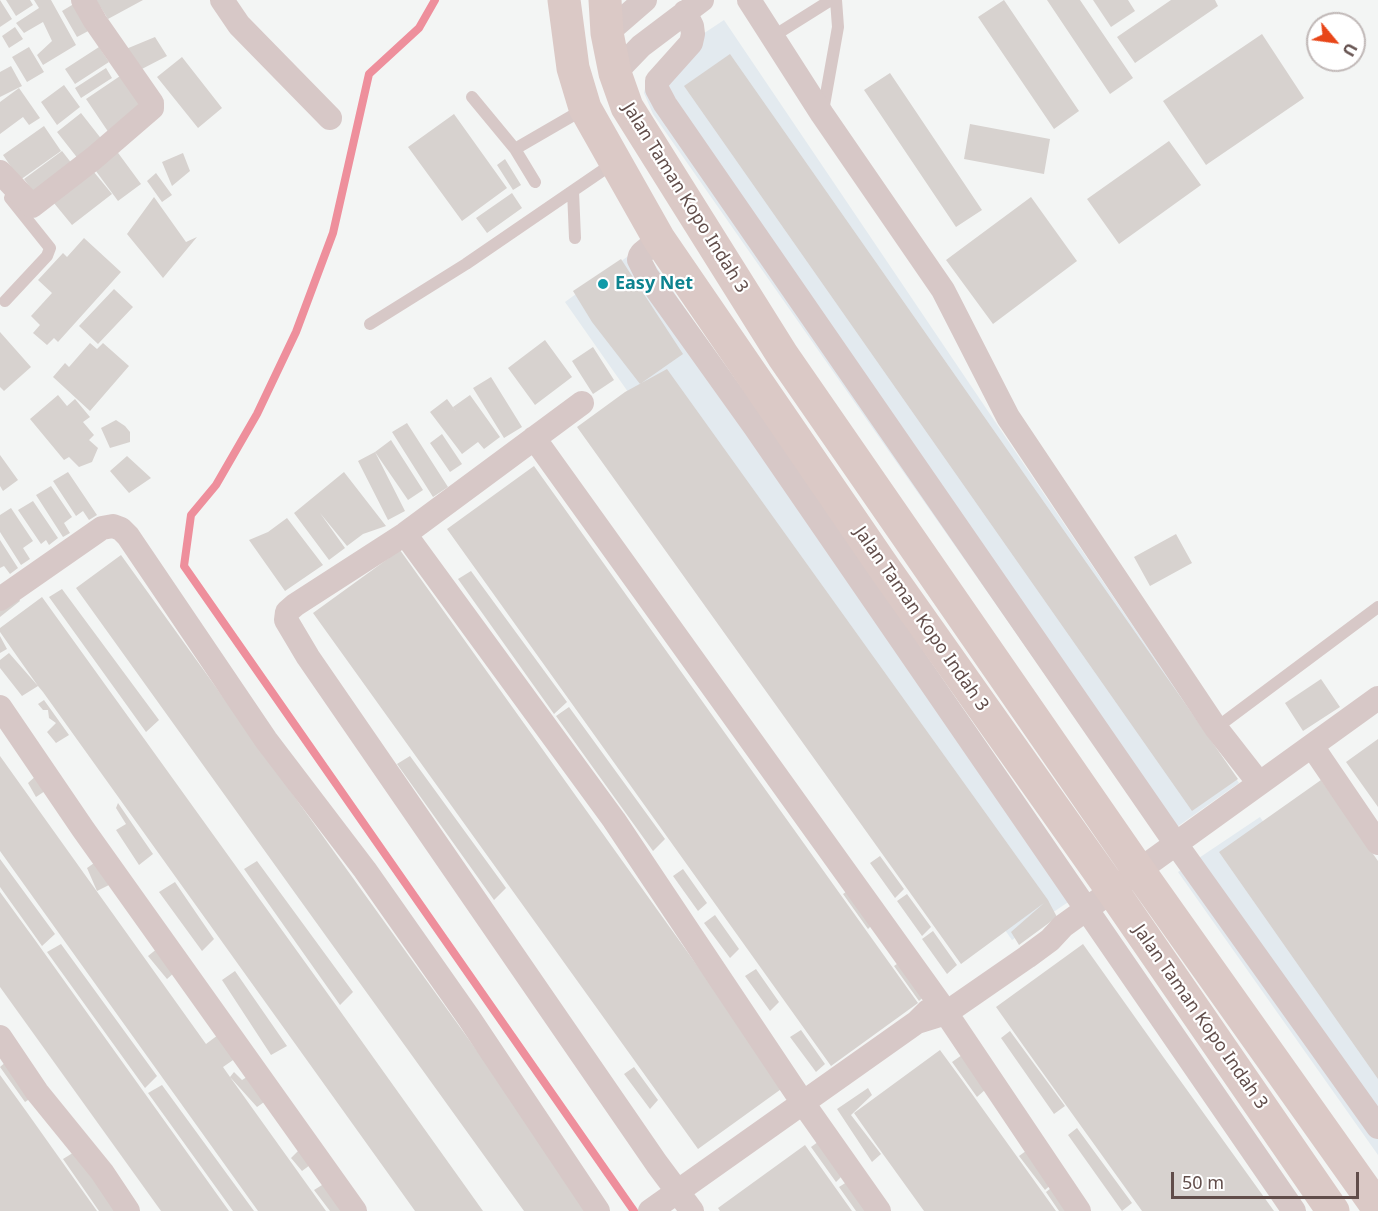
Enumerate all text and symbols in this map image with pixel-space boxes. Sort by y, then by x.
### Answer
north arrow [1306,12,1366,72]
text: U [1337,39,1363,60]
street label: Jalan Taman Kopo Indah 3 [618,99,752,297]
place label: Easy Net [615,273,693,295]
marker: Easy Net [596,277,610,291]
street label: Jalan Taman Kopo Indah 3 [849,523,993,715]
street label: Jalan Taman Kopo Indah 3 [1128,921,1272,1113]
scale bar [1174,1160,1362,1198]
text: 50 m [1182,1170,1224,1194]

